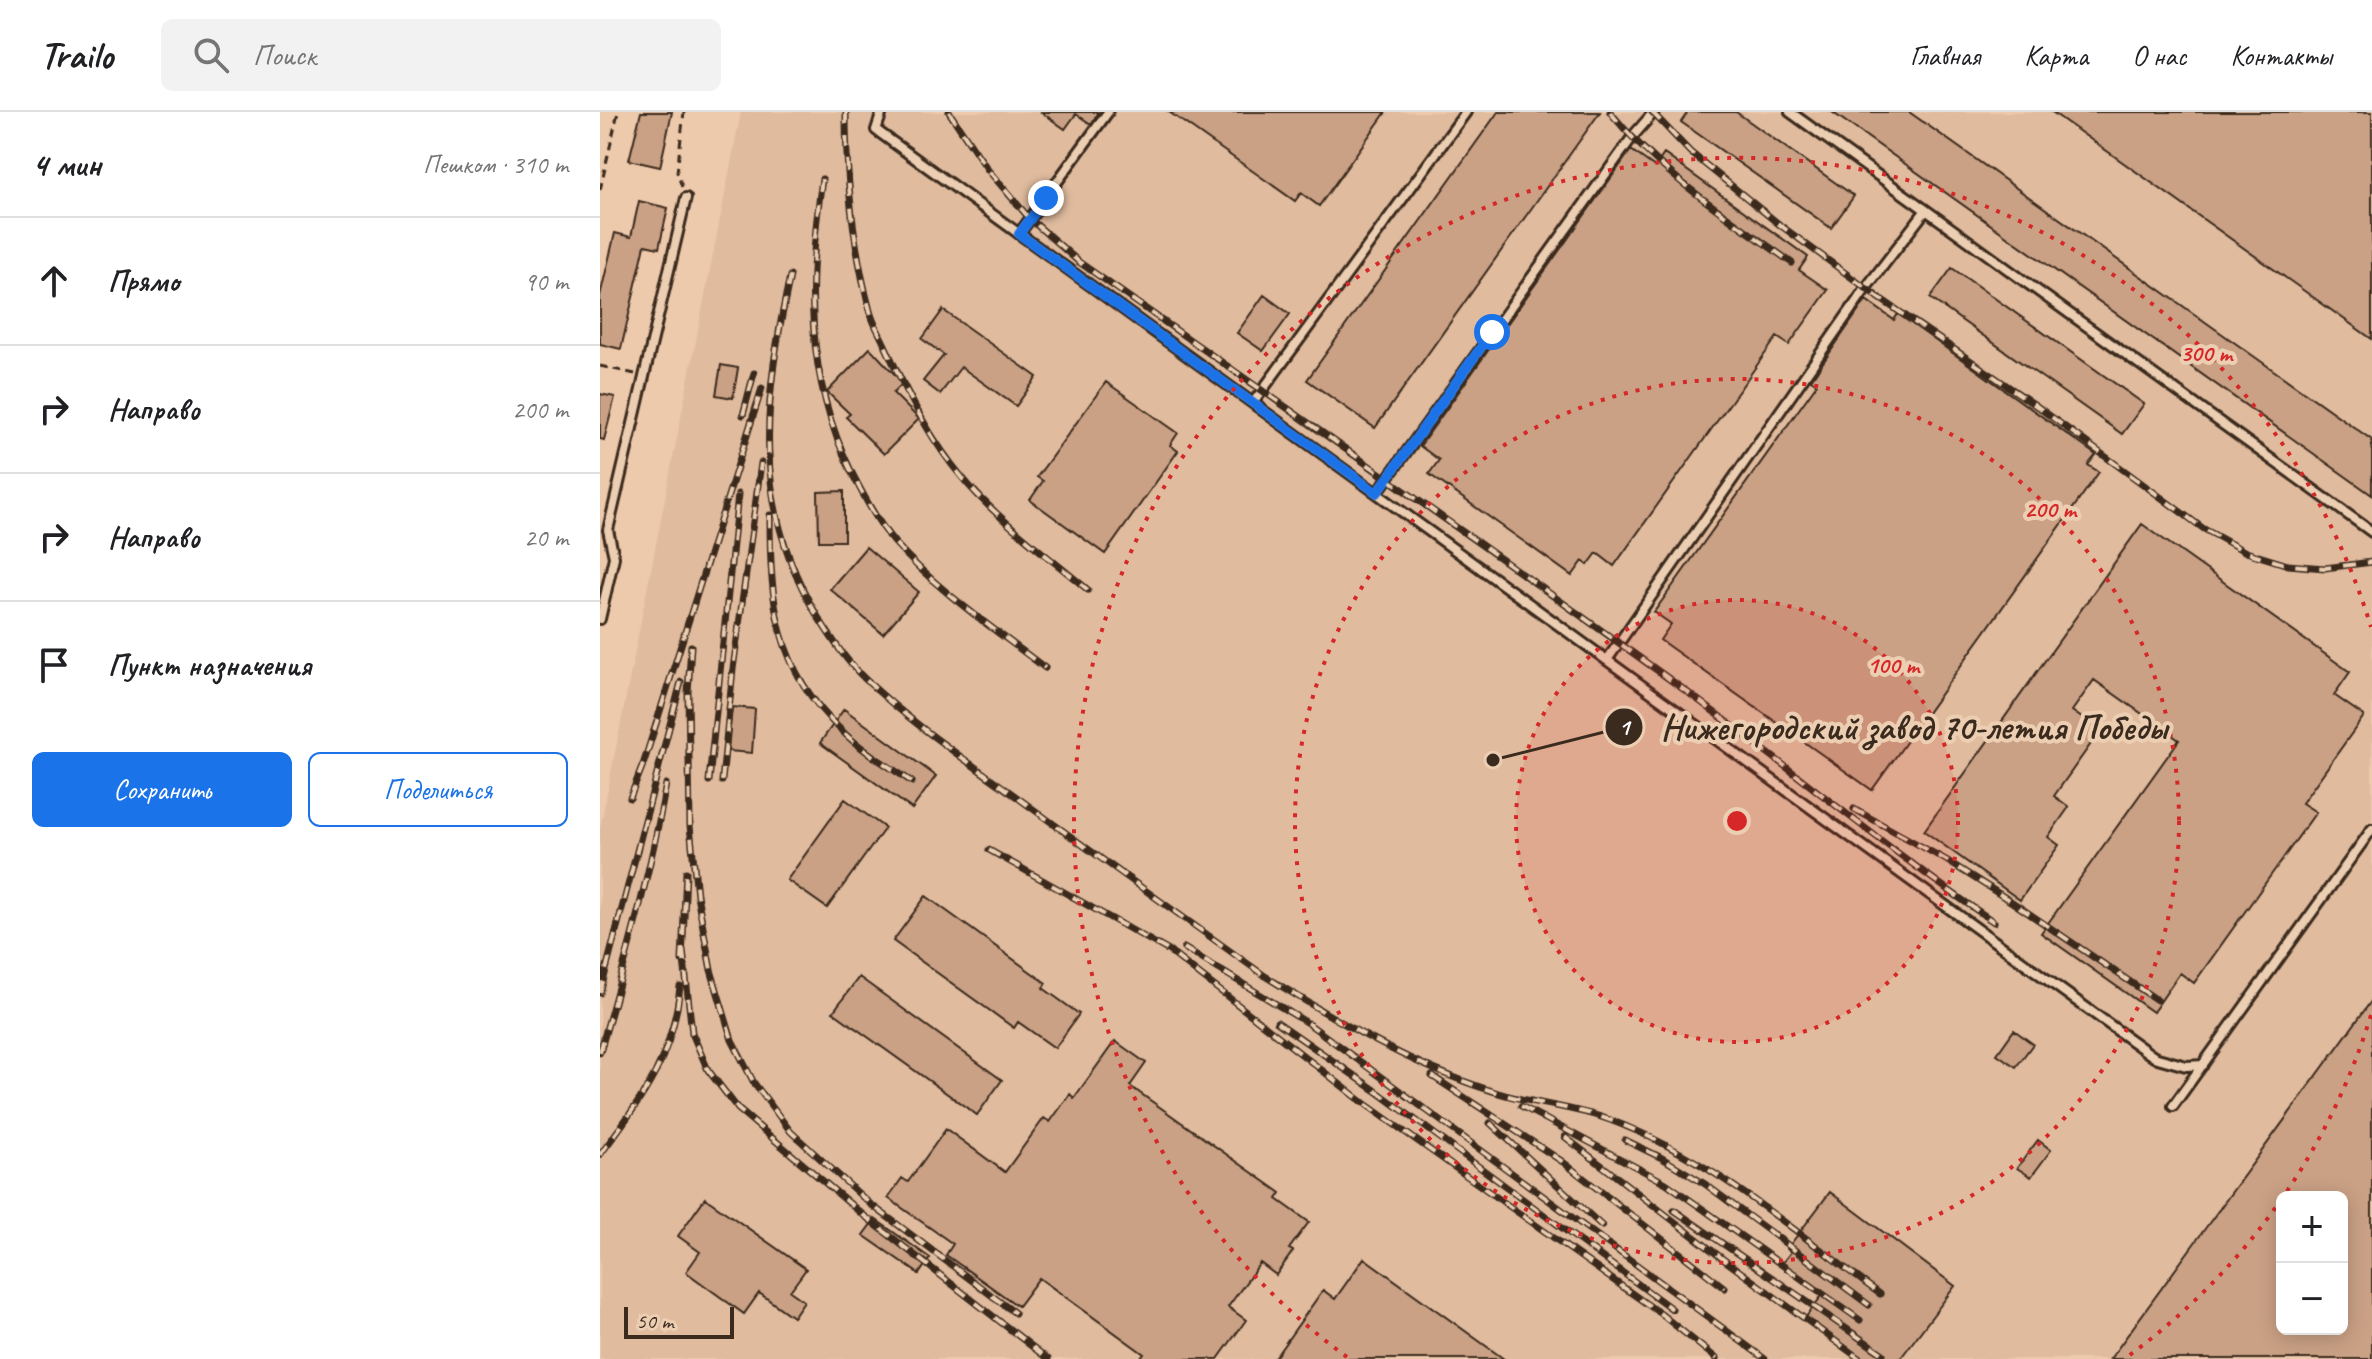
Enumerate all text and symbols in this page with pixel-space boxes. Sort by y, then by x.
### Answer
search box [161,19,721,91]
text: Trailo [40,32,113,79]
icon: search [189,33,233,77]
text: Поиск [253,36,316,74]
text: Главная [1910,38,1980,73]
text: Карта [2024,38,2088,73]
text: О нас [2132,38,2186,73]
text: Контакты [2230,38,2332,73]
text: 4 мин [32,143,101,186]
text: Пешком · 310 m [423,148,568,181]
route end [1028,180,1064,216]
icon: ahead [32,259,76,303]
text: Прямо [108,262,179,300]
text: 90 m [524,265,568,298]
route start [1474,314,1510,350]
text: 300 m [2180,338,2234,368]
icon: right [32,387,76,431]
text: Направо [108,390,200,428]
text: 200 m [512,393,568,426]
text: 200 m [2024,494,2078,524]
icon: right [32,515,76,559]
text: Направо [108,518,200,556]
text: 20 m [524,521,568,554]
icon: arrive [32,643,76,687]
text: Пункт назначения [108,646,311,684]
text: 100 m [1867,650,1921,680]
callout: Нижегородский завод 70-летия Победы [1604,697,2183,757]
text: Нижегородский завод 70-летия Победы [1661,704,2170,751]
text: 1 [1619,712,1633,742]
button: Сохранить [32,752,292,827]
button: Поделиться [308,752,568,827]
centre of rings [1723,807,1751,835]
map controls [2276,1191,2348,1335]
button: + [2276,1191,2348,1263]
button: − [2276,1263,2348,1335]
scale bar [624,1303,734,1339]
text: 50 m [636,1307,673,1335]

